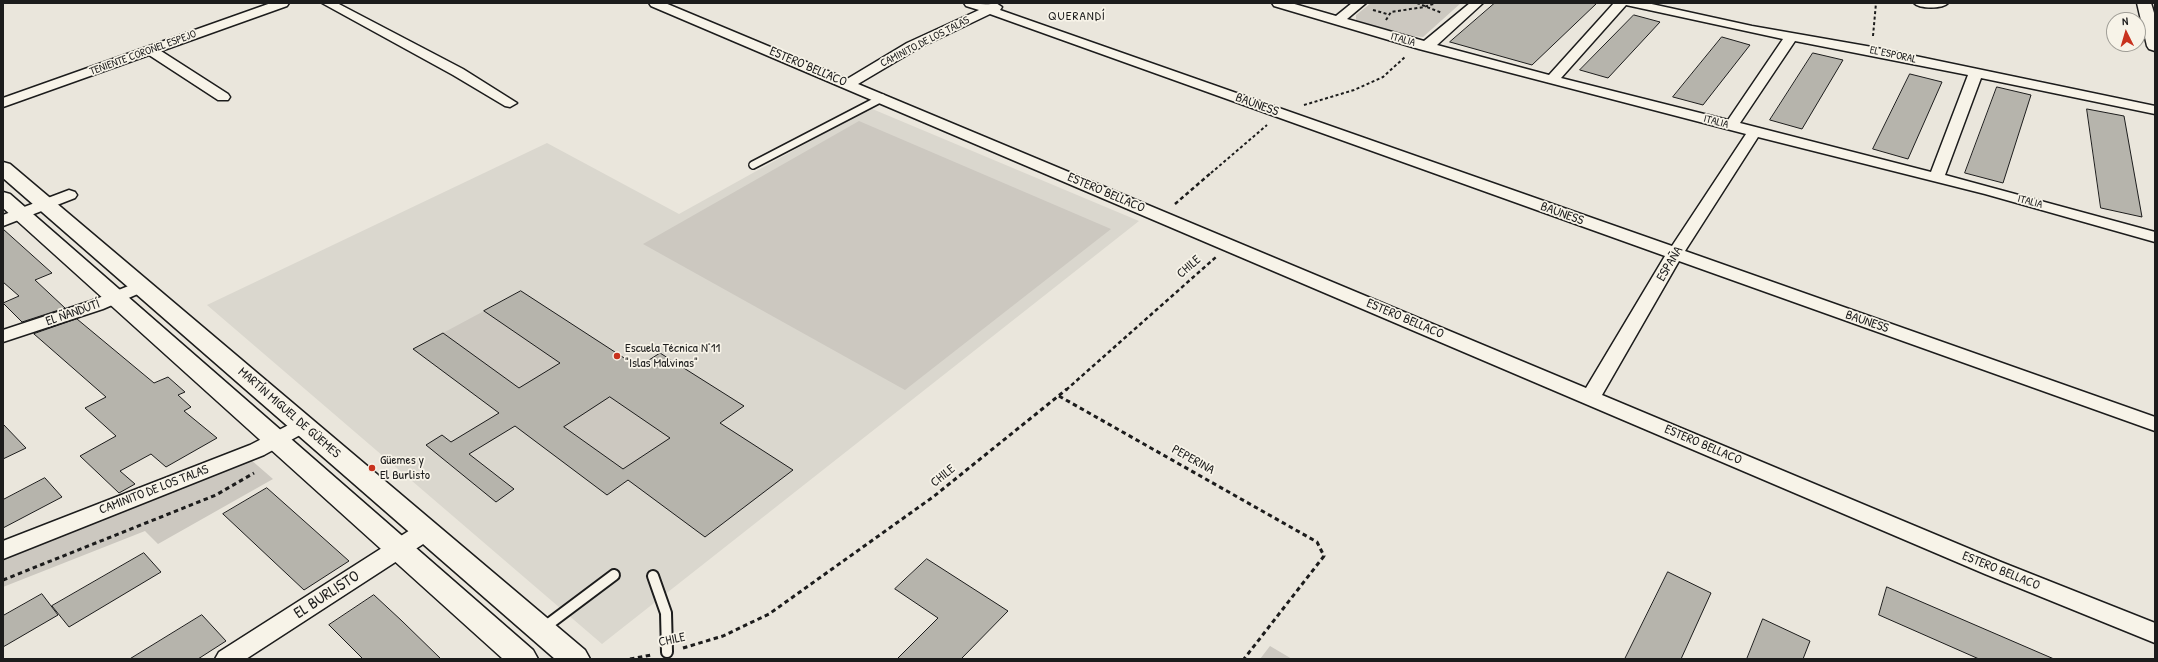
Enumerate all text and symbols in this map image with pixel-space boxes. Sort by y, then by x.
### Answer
district label: QUERANDÍ [1048,9,1106,25]
north arrow [2106,12,2146,52]
street label: CAMINITO DE LOS TALAS [878,14,972,70]
text: N [2122,14,2129,28]
street label: TENIENTE CORONEL ESPEJO [88,28,198,78]
street label: ITALIA [1389,30,1417,50]
street label: ESTERO BELLACO [767,44,849,90]
street label: EL ESPORAL [1869,44,1917,66]
street label: BAUNESS [1233,90,1281,120]
street label: ITALIA [1702,112,1730,132]
street label: ESTERO BELLACO [1065,170,1147,216]
street label: ITALIA [2016,192,2044,212]
street label: BAUNESS [1538,199,1586,229]
street label: ESPAÑA [1654,244,1686,284]
street label: CHILE [1174,252,1204,282]
street label: EL ÑANDUTÍ [44,296,102,330]
street label: ESTERO BELLACO [1364,296,1446,342]
street label: BAUNESS [1843,307,1891,337]
place label: Escuela Técnica N°11 "Islas Malvinas" [625,341,720,372]
marker: Escuela Técnica N°11 "Islas Malvinas" [612,351,622,361]
street label: MARTÍN MIGUEL DE GÜEMES [235,364,343,462]
street label: ESTERO BELLACO [1662,422,1744,468]
street label: PEPERINA [1169,442,1217,478]
place label: Güemes y El Burlisto [380,453,430,484]
street label: CHILE [928,461,958,491]
street label: CAMINITO DE LOS TALAS [97,462,211,518]
marker: Güemes y El Burlisto [367,463,377,473]
street label: ESTERO BELLACO [1960,548,2042,594]
street label: EL BURLISTO [291,567,363,623]
street label: CHILE [657,630,687,650]

